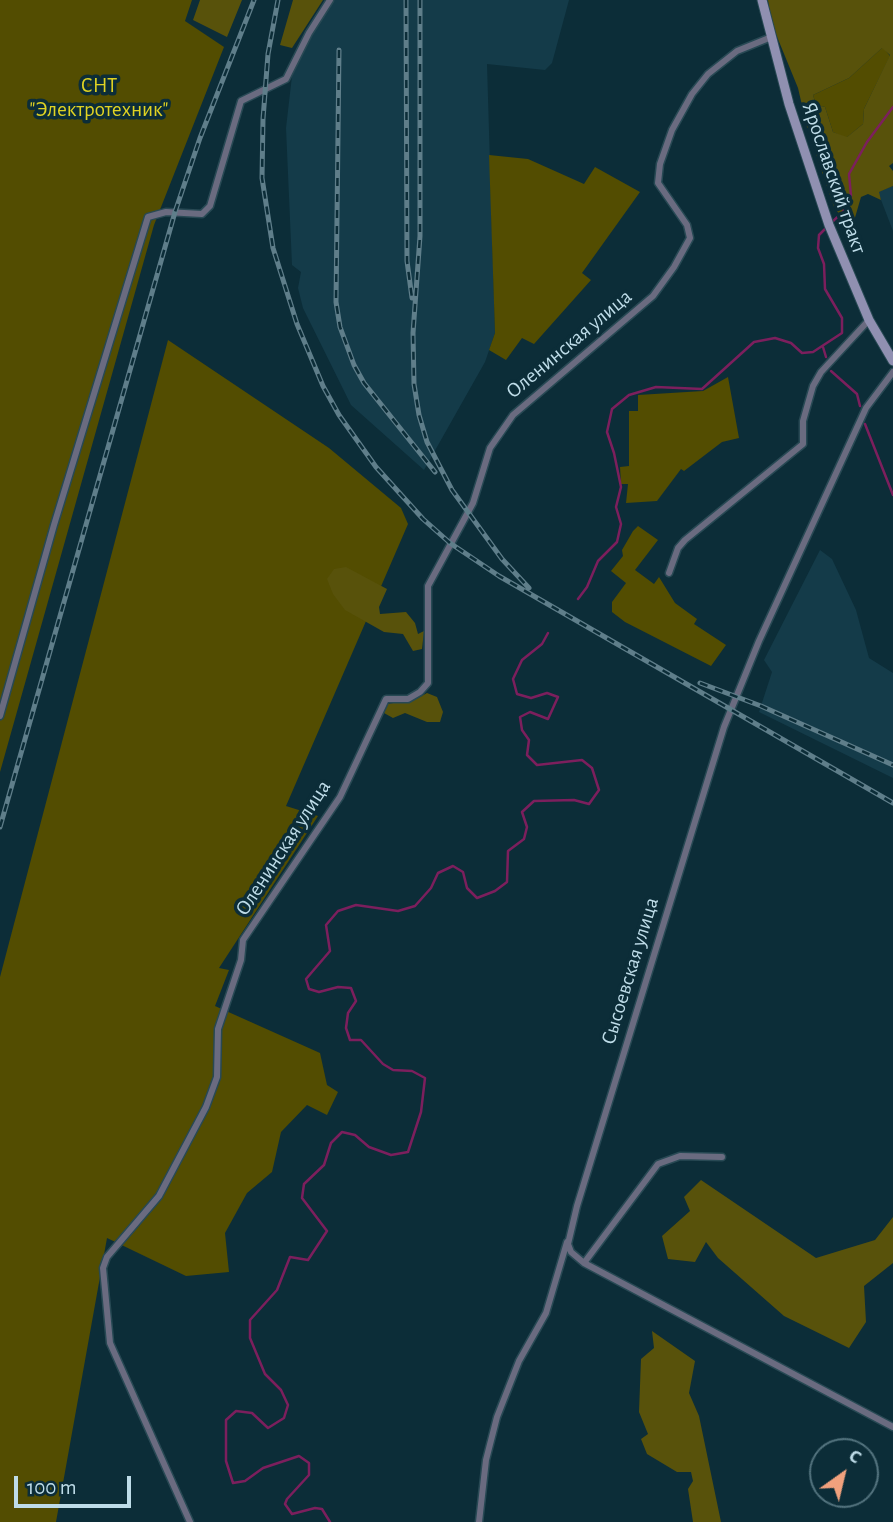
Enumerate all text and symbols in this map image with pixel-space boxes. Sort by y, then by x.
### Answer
park label: СНТ "Электротехник" [30,73,168,123]
street label: Ярославский тракт [796,99,872,257]
street label: Оленинская улица [501,284,637,404]
street label: Оленинская улица [230,775,336,921]
street label: Сысоевская улица [596,894,664,1048]
north arrow [809,1438,879,1508]
text: С [845,1446,865,1468]
scale bar [18,1462,135,1506]
text: 100 m [27,1477,77,1498]

